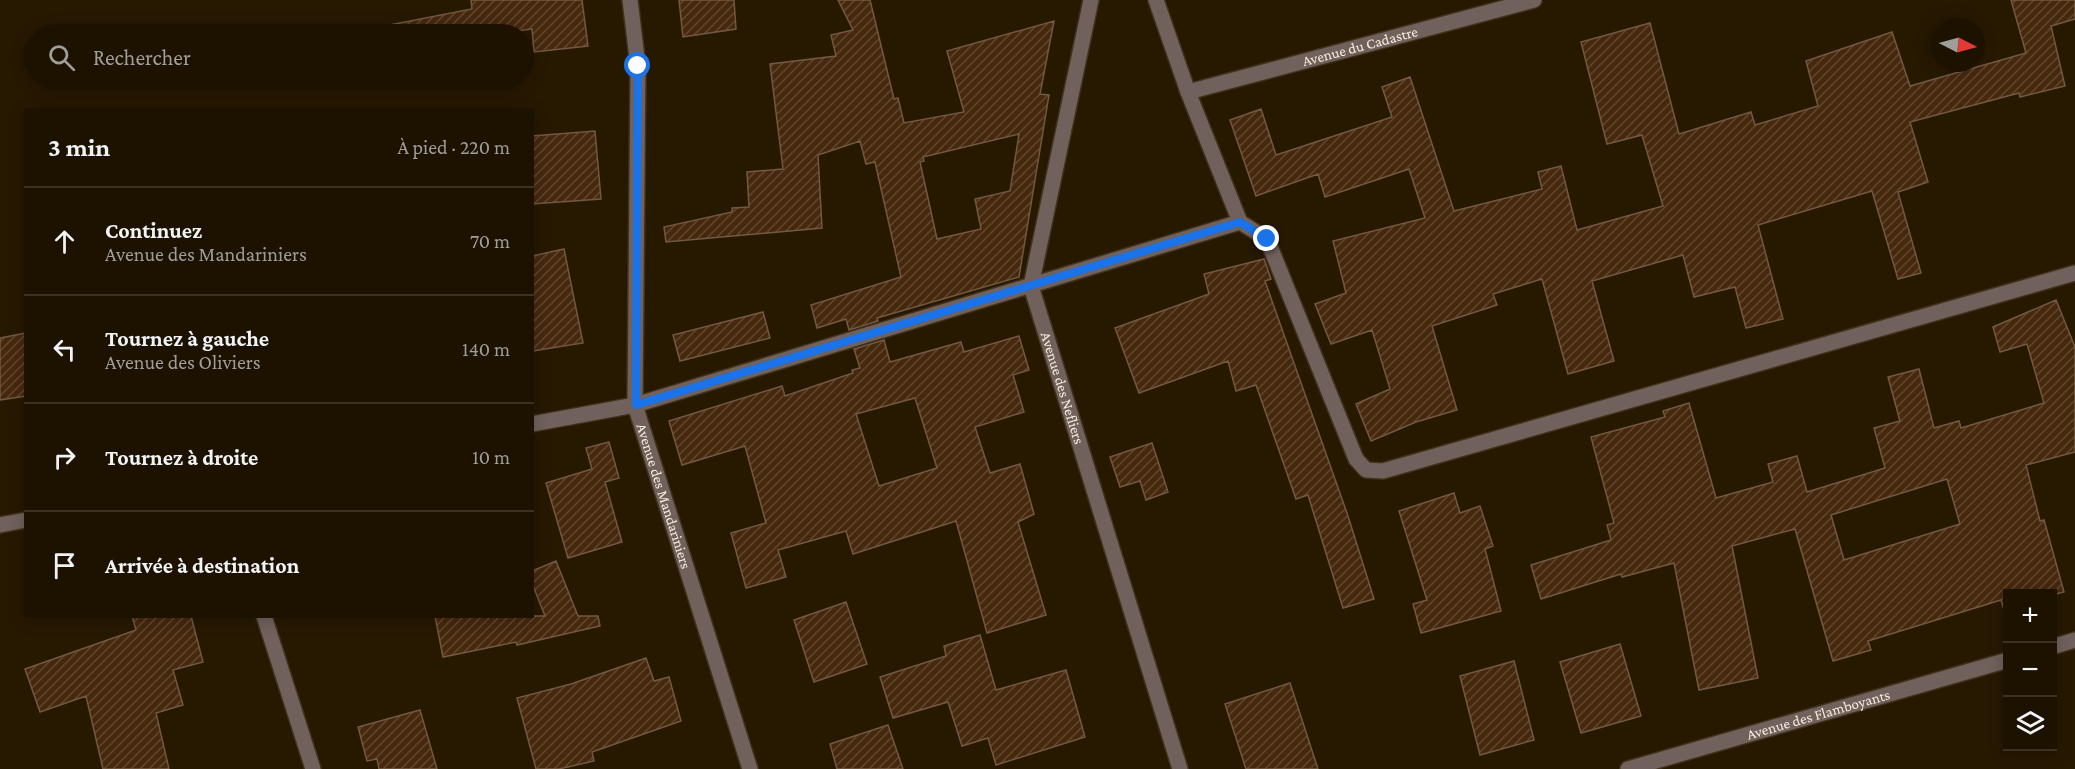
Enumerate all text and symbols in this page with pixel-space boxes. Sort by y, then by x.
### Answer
north arrow [1931,18,1985,72]
street label: Avenue du Cadastre [1301,23,1420,69]
search box [24,24,534,90]
icon: search [45,41,78,74]
text: Rechercher [93,45,191,70]
route start [624,52,650,78]
text: 3 min [48,133,110,162]
text: À pied · 220 m [397,136,510,158]
text: Continuez [105,218,202,243]
icon: ahead [48,225,81,258]
route end [1253,225,1279,251]
text: 70 m [470,230,510,252]
text: Avenue des Mandariniers [105,243,307,265]
text: Tournez à gauche [105,326,269,351]
street label: Avenue des Nefliers [1038,330,1087,446]
icon: left [48,333,81,366]
text: 140 m [462,338,510,360]
text: Avenue des Oliviers [105,351,261,373]
street label: Avenue des Mandariniers [633,421,694,571]
icon: right [48,441,81,474]
text: Tournez à droite [105,445,258,470]
text: 10 m [472,446,510,468]
icon: arrive [48,549,81,582]
text: Arrivée à destination [105,553,299,578]
map controls [2003,589,2057,751]
button: + [2003,589,2057,643]
button: − [2003,643,2057,697]
street label: Avenue des Flamboyants [1745,686,1892,743]
button: layers [2003,697,2057,751]

